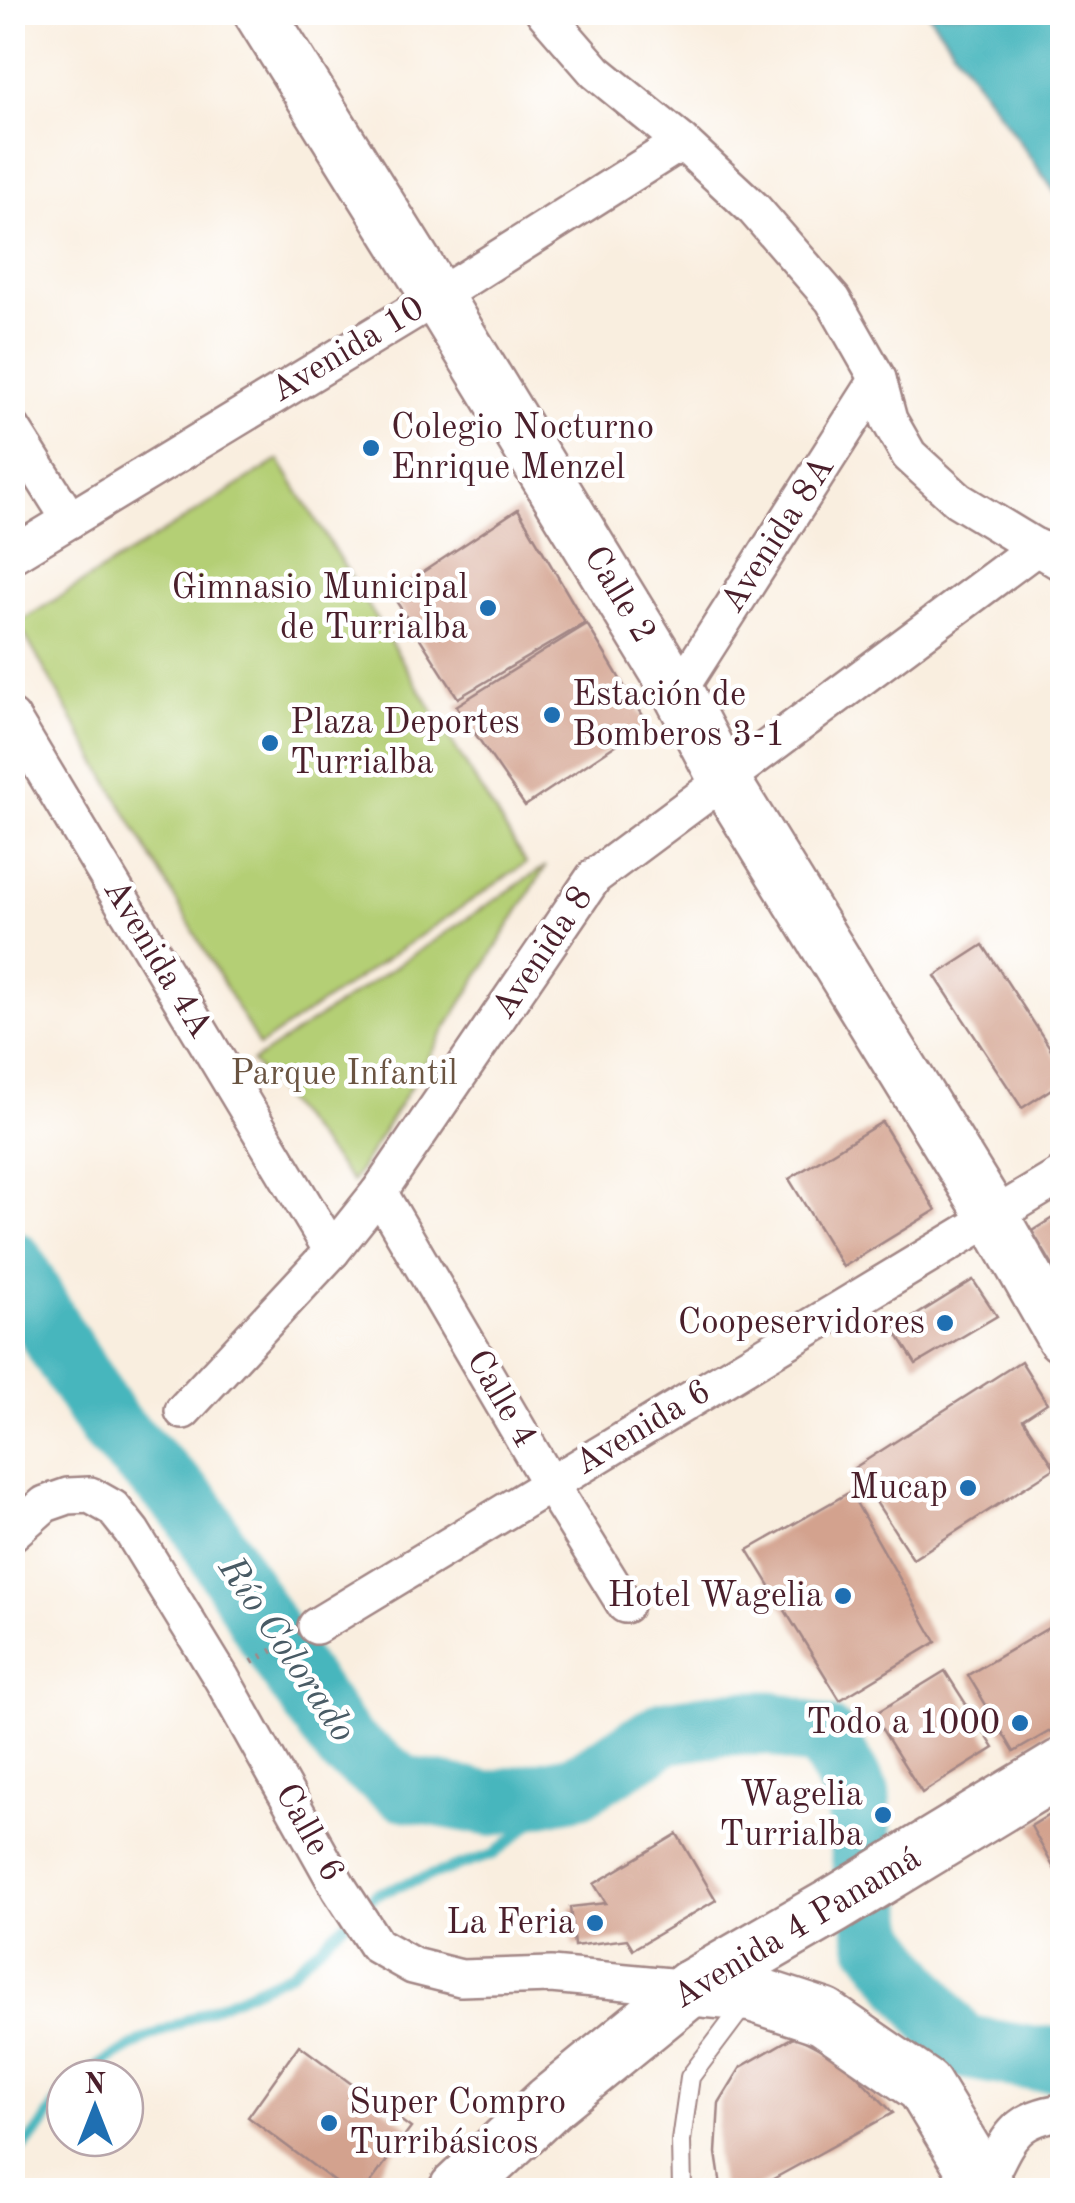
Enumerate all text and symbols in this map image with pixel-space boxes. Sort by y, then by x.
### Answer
street label: Avenida 10 [265,291,431,409]
place label: Colegio Nocturno Enrique Menzel [391,411,654,486]
marker: Colegio Nocturno Enrique Menzel [360,437,382,459]
street label: Avenida 8A [715,451,841,619]
street label: Calle 2 [577,541,661,649]
place label: Gimnasio Municipal de Turrialba [172,571,468,646]
marker: Gimnasio Municipal de Turrialba [477,597,499,619]
place label: Estación de Bomberos 3-1 [572,678,786,753]
marker: Estación de Bomberos 3-1 [541,704,563,726]
place label: Plaza Deportes Turrialba [290,706,520,781]
marker: Plaza Deportes Turrialba [259,732,281,754]
street label: Avenida 4A [96,874,218,1044]
street label: Avenida 8 [486,880,600,1026]
park label: Parque Infantil [230,1057,458,1092]
place label: Coopeservidores [678,1306,925,1341]
marker: Coopeservidores [934,1312,956,1334]
street label: Calle 4 [459,1344,543,1454]
street label: Avenida 6 [569,1374,717,1482]
place label: Mucap [849,1471,948,1506]
marker: Mucap [957,1477,979,1499]
water label: Río Colorado [210,1550,362,1749]
place label: Hotel Wagelia [607,1579,823,1614]
marker: Hotel Wagelia [832,1585,854,1607]
place label: Todo a 1000 [806,1706,1000,1741]
marker: Todo a 1000 [1009,1712,1031,1734]
street label: Calle 6 [268,1778,350,1888]
place label: Wagelia Turrialba [719,1778,863,1853]
marker: Wagelia Turrialba [872,1804,894,1826]
street label: Avenida 4 Panamá [667,1840,927,2016]
place label: La Feria [446,1906,575,1941]
marker: La Feria [584,1912,606,1934]
north arrow [45,2058,145,2158]
text: N [84,2072,106,2100]
place label: Super Compro Turribásicos [349,2086,566,2161]
marker: Super Compro Turribásicos [318,2112,340,2134]

